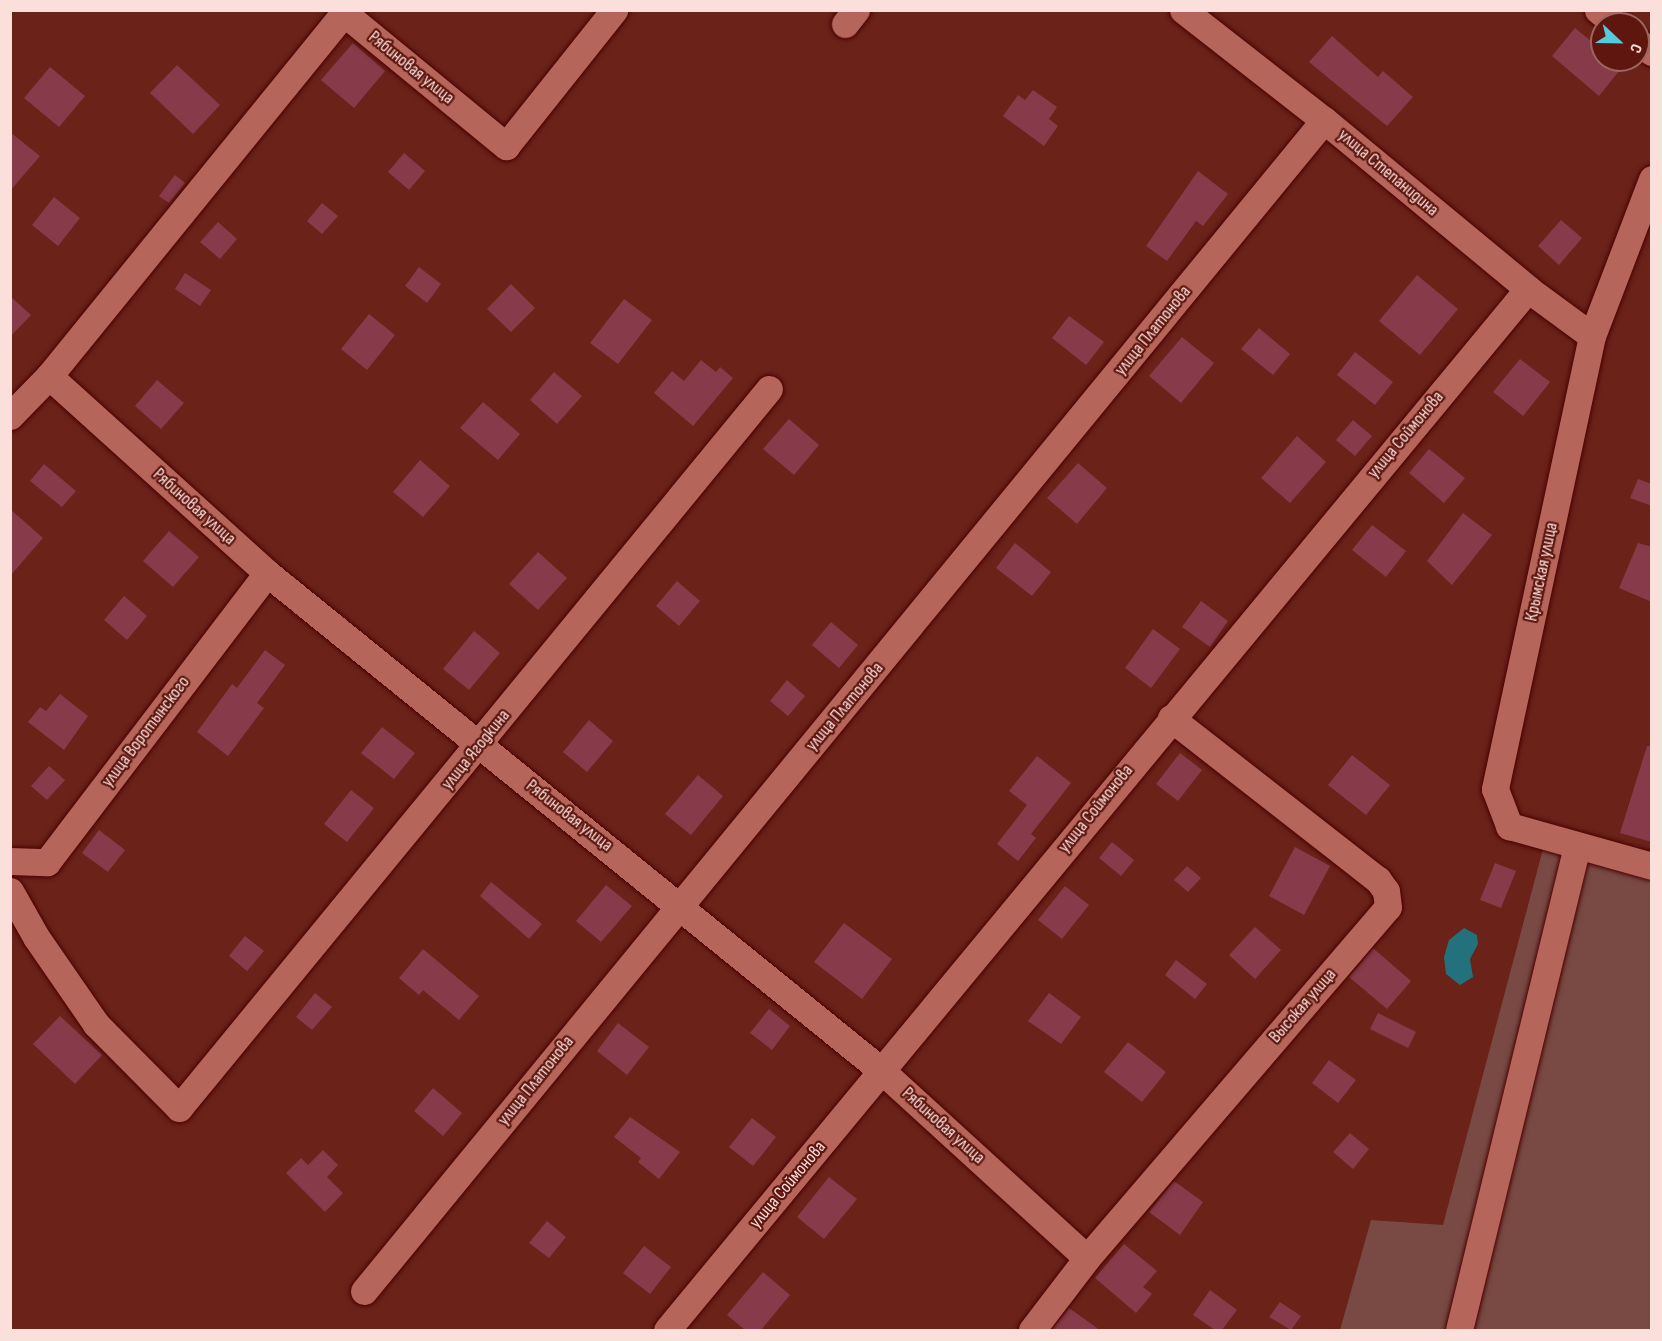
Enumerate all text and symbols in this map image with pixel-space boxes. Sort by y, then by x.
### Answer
north arrow [1590,12,1650,72]
street label: Рябиновая улица [364,27,458,109]
text: С [1625,41,1646,56]
street label: улица Степанидина [1333,125,1443,221]
street label: улица Платонова [1110,282,1196,380]
street label: улица Соймонова [1363,387,1449,483]
street label: Рябиновая улица [148,464,240,550]
street label: Крымская улица [1521,521,1563,623]
street label: улица Платонова [802,658,888,756]
street label: улица Воротынского [97,672,195,792]
street label: улица Ягодкина [437,706,515,794]
street label: улица Соймонова [1054,761,1138,857]
street label: Рябиновая улица [521,775,617,857]
street label: Высокая улица [1265,964,1341,1048]
street label: улица Платонова [493,1032,579,1130]
street label: Рябиновая улица [897,1083,989,1169]
street label: улица Соймонова [745,1137,831,1233]

